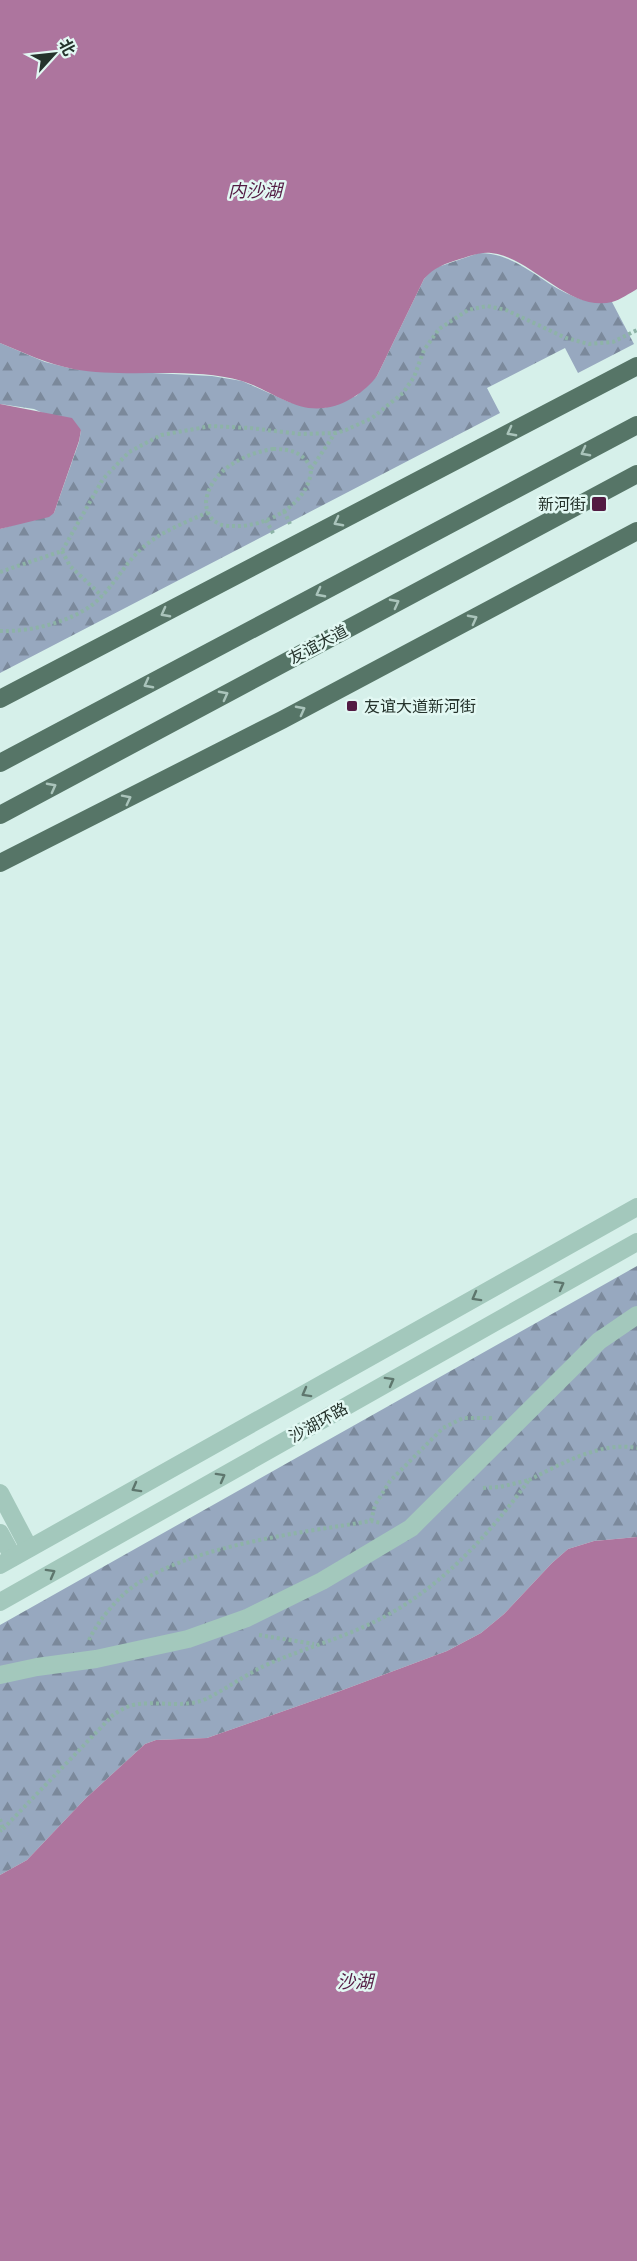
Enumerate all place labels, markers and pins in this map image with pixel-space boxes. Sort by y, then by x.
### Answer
place label: 新河街 [538,495,586,514]
marker: 新河街 [590,495,608,513]
place label: 友谊大道新河街 [364,697,476,716]
marker: 友谊大道新河街 [345,699,359,713]

